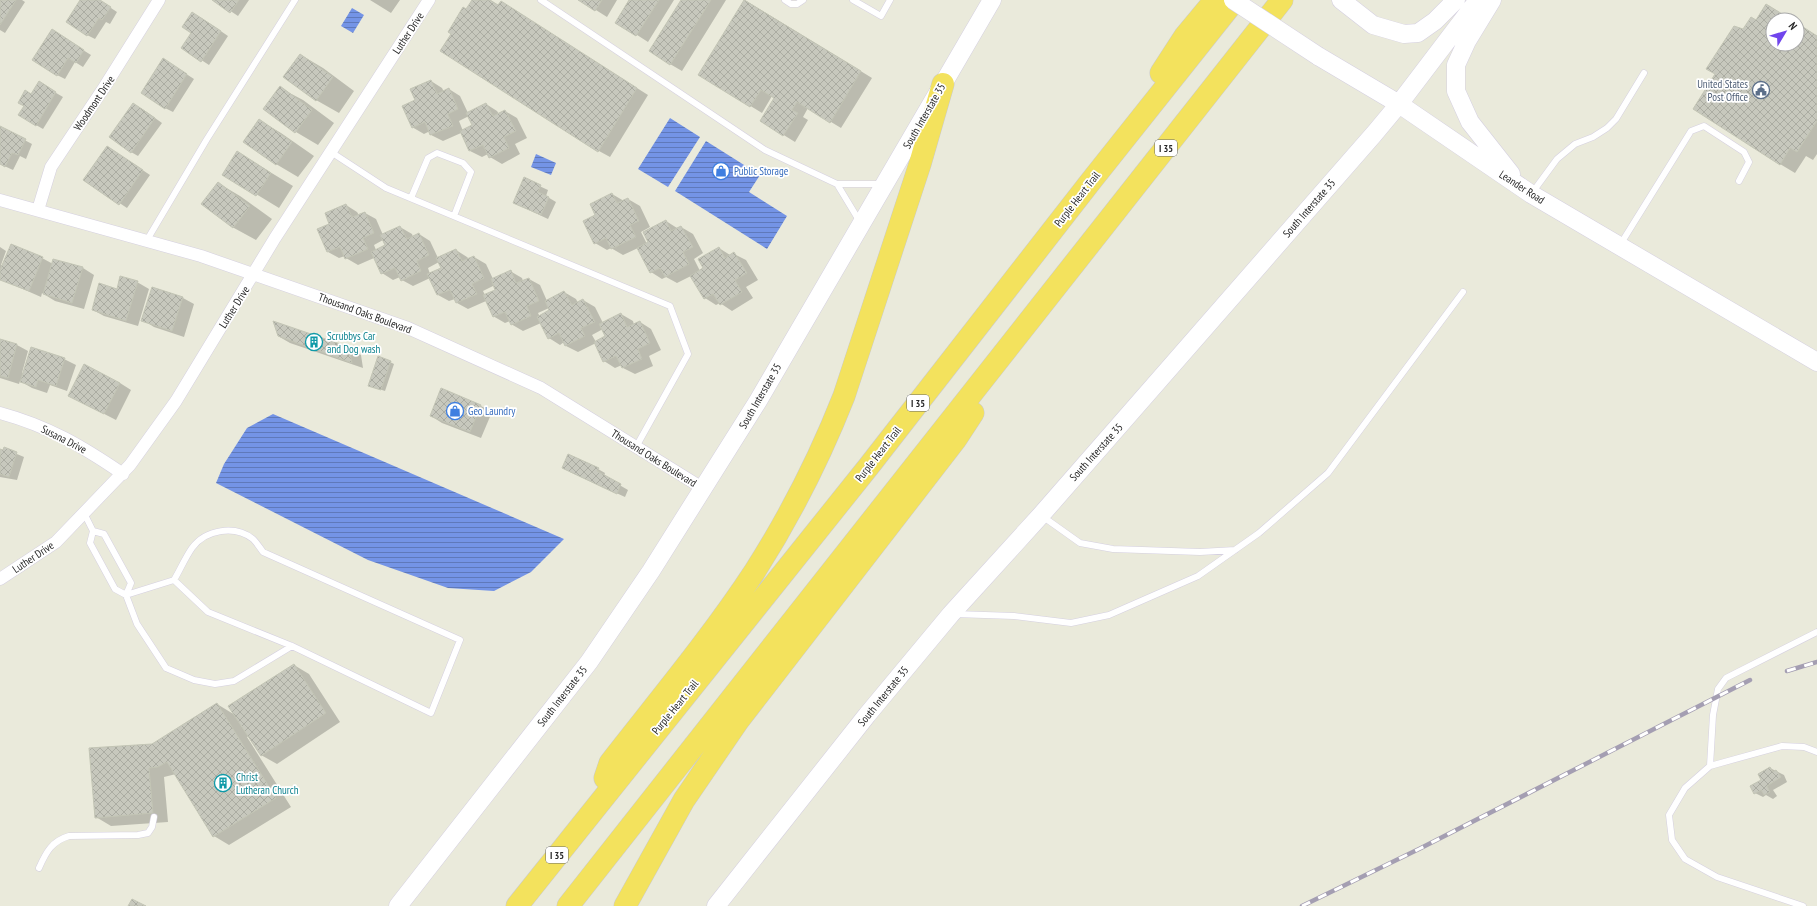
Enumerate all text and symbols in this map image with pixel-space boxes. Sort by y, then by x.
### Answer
street label: Luther Drive [389,9,427,56]
north arrow [1765,12,1805,52]
text: N [1786,19,1800,33]
street label: Woodmont Drive [70,72,118,133]
place label: United States Post Office [1697,77,1748,104]
public building icon: United States Post Office [1751,80,1771,100]
street label: South Interstate 35 [900,81,948,151]
road number: I 35 [1155,140,1177,156]
shop icon: Public Storage [711,161,731,181]
place label: Public Storage [734,164,789,178]
street label: Leander Road [1497,167,1548,207]
street label: Purple Heart Trail [1051,168,1103,229]
street label: South Interstate 35 [1280,176,1338,240]
street label: Luther Drive [216,283,253,331]
street label: Thousand Oaks Boulevard [316,290,414,336]
place label: Scrubbys Car and Dog wash [327,329,381,356]
building icon: Scrubbys Car and Dog wash [304,332,324,352]
street label: South Interstate 35 [736,361,784,431]
road number: I 35 [907,395,929,411]
shop icon: Geo Laundry [445,401,465,421]
place label: Geo Laundry [468,404,516,418]
street label: South Interstate 35 [1066,420,1126,484]
street label: Susana Drive [39,422,89,457]
street label: Purple Heart Trail [852,423,904,484]
street label: Thousand Oaks Boulevard [609,426,700,490]
street label: Luther Drive [10,538,57,576]
street label: South Interstate 35 [534,663,590,729]
street label: South Interstate 35 [855,663,911,729]
street label: Purple Heart Trail [649,677,702,737]
place label: Christ Lutheran Church [236,770,299,797]
building icon: Christ Lutheran Church [213,773,233,793]
road number: I 35 [546,847,568,863]

